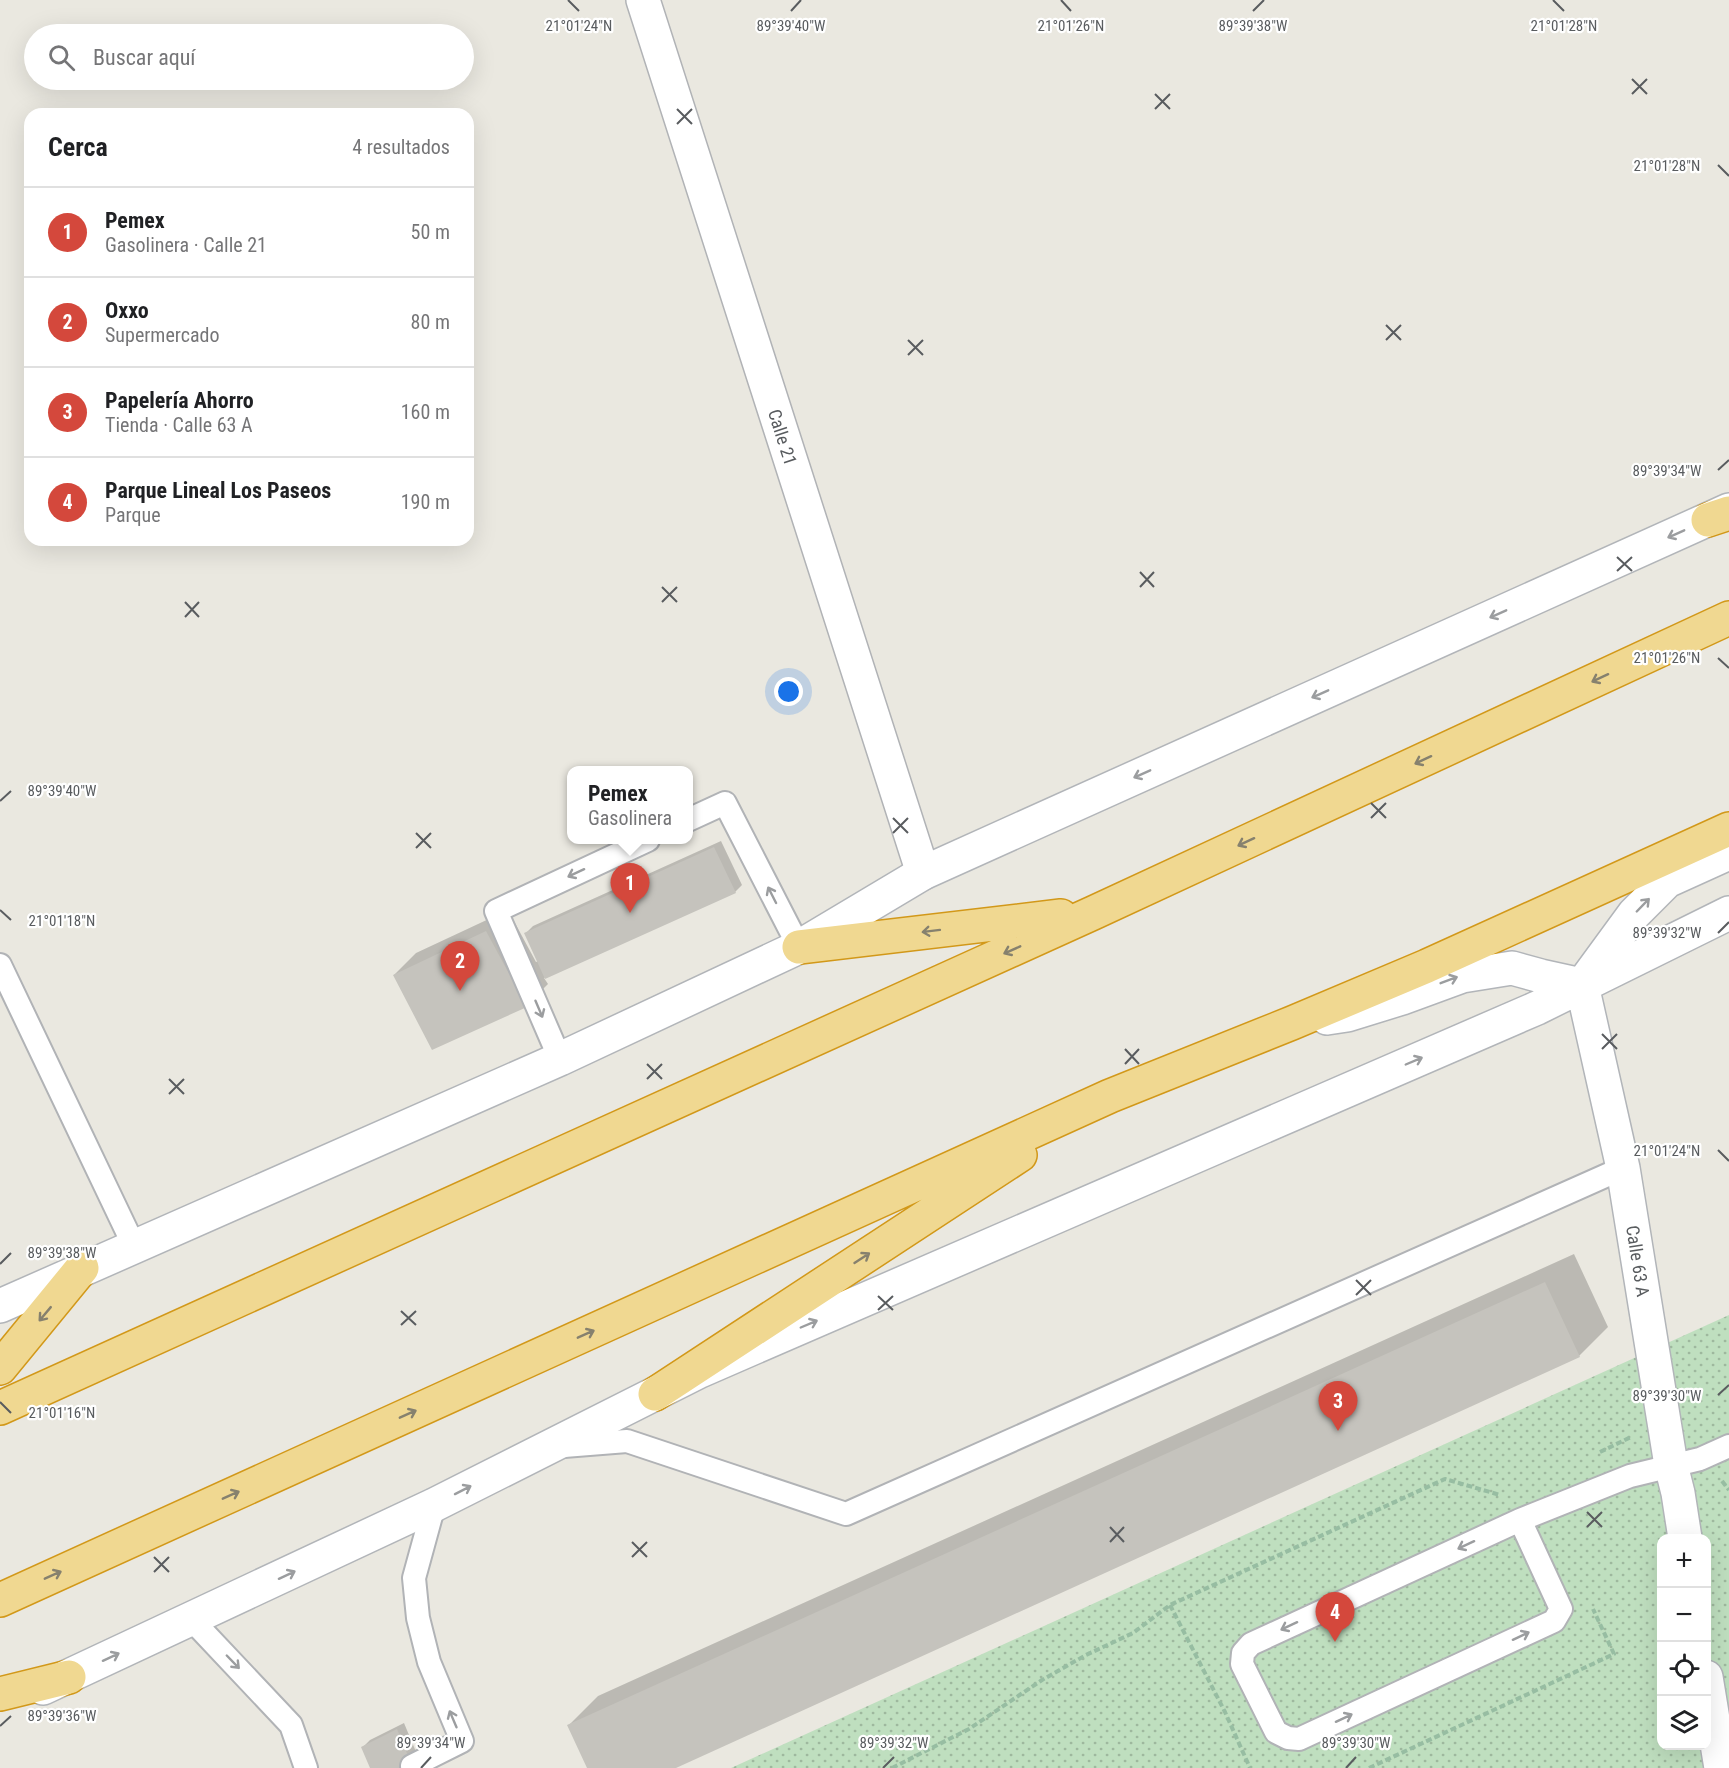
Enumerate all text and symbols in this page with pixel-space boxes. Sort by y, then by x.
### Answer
text: 21°01'24"N [546,17,612,35]
text: 89°39'40"W [757,17,826,35]
text: 21°01'26"N [1038,17,1104,35]
text: 89°39'38"W [1219,17,1288,35]
text: 21°01'28"N [1531,17,1597,35]
search box [24,24,474,90]
icon: search [45,41,78,74]
text: Buscar aquí [93,45,196,70]
text: Cerca [48,132,108,162]
text: 4 resultados [352,135,450,159]
text: 21°01'28"N [1634,157,1700,175]
text: Pemex [105,208,165,233]
text: 1 [62,220,73,244]
text: 50 m [411,220,450,244]
text: Gasolinera · Calle 21 [105,233,267,257]
text: Oxxo [105,298,149,323]
text: 2 [62,310,73,334]
text: 80 m [411,310,450,334]
text: Supermercado [105,323,220,347]
text: Papelería Ahorro [105,388,254,413]
text: 3 [62,400,73,424]
text: 160 m [401,400,450,424]
street label: Calle 21 [764,406,802,468]
text: Tienda · Calle 63 A [105,413,253,437]
text: 89°39'34"W [1633,462,1702,480]
text: Parque Lineal Los Paseos [105,478,331,503]
text: 4 [62,490,73,514]
text: 190 m [401,490,450,514]
text: Parque [105,503,161,527]
one-way arrow [1667,529,1685,540]
one-way arrow [1489,609,1507,620]
text: 21°01'26"N [1634,649,1700,667]
one-way arrow [1591,672,1609,684]
your location [774,677,803,706]
one-way arrow [1312,689,1330,701]
one-way arrow [1414,754,1432,766]
popup [567,766,693,844]
one-way arrow [1134,769,1152,781]
text: Pemex [588,781,648,806]
text: 89°39'40"W [28,782,97,800]
text: Gasolinera [588,806,672,830]
one-way arrow [1237,837,1255,848]
pin: 1 [610,864,650,913]
one-way arrow [567,868,585,880]
one-way arrow [766,886,777,904]
one-way arrow [1636,898,1650,913]
text: 21°01'18"N [29,912,95,930]
text: 89°39'32"W [1633,924,1702,942]
one-way arrow [921,926,941,937]
pin: 2 [440,942,480,991]
one-way arrow [1003,944,1021,956]
one-way arrow [1440,974,1458,985]
one-way arrow [533,1000,545,1018]
one-way arrow [1405,1055,1423,1067]
text: 21°01'24"N [1634,1142,1700,1160]
street label: Calle 63 A [1622,1224,1654,1299]
text: 89°39'38"W [28,1244,97,1262]
one-way arrow [853,1252,870,1264]
one-way arrow [39,1305,52,1321]
one-way arrow [799,1318,817,1329]
one-way arrow [576,1328,595,1339]
pin: 3 [1318,1382,1358,1431]
text: 89°39'30"W [1633,1387,1702,1405]
text: 21°01'16"N [29,1404,95,1422]
one-way arrow [399,1408,417,1420]
one-way arrow [453,1484,471,1495]
one-way arrow [221,1489,239,1500]
map controls [1657,1534,1711,1750]
button: + [1657,1534,1711,1588]
one-way arrow [1458,1539,1476,1551]
one-way arrow [278,1568,296,1580]
one-way arrow [44,1569,62,1581]
button: − [1657,1588,1711,1642]
pin: 4 [1316,1592,1354,1642]
one-way arrow [1281,1621,1299,1633]
one-way arrow [1512,1630,1530,1641]
button: locate [1657,1642,1711,1696]
one-way arrow [101,1651,119,1663]
one-way arrow [226,1654,240,1669]
button: layers [1657,1696,1711,1750]
text: 89°39'36"W [28,1707,97,1725]
one-way arrow [447,1711,458,1729]
one-way arrow [1335,1712,1353,1723]
text: 89°39'34"W [397,1734,466,1752]
text: 89°39'32"W [860,1734,929,1752]
text: 89°39'30"W [1322,1734,1391,1752]

